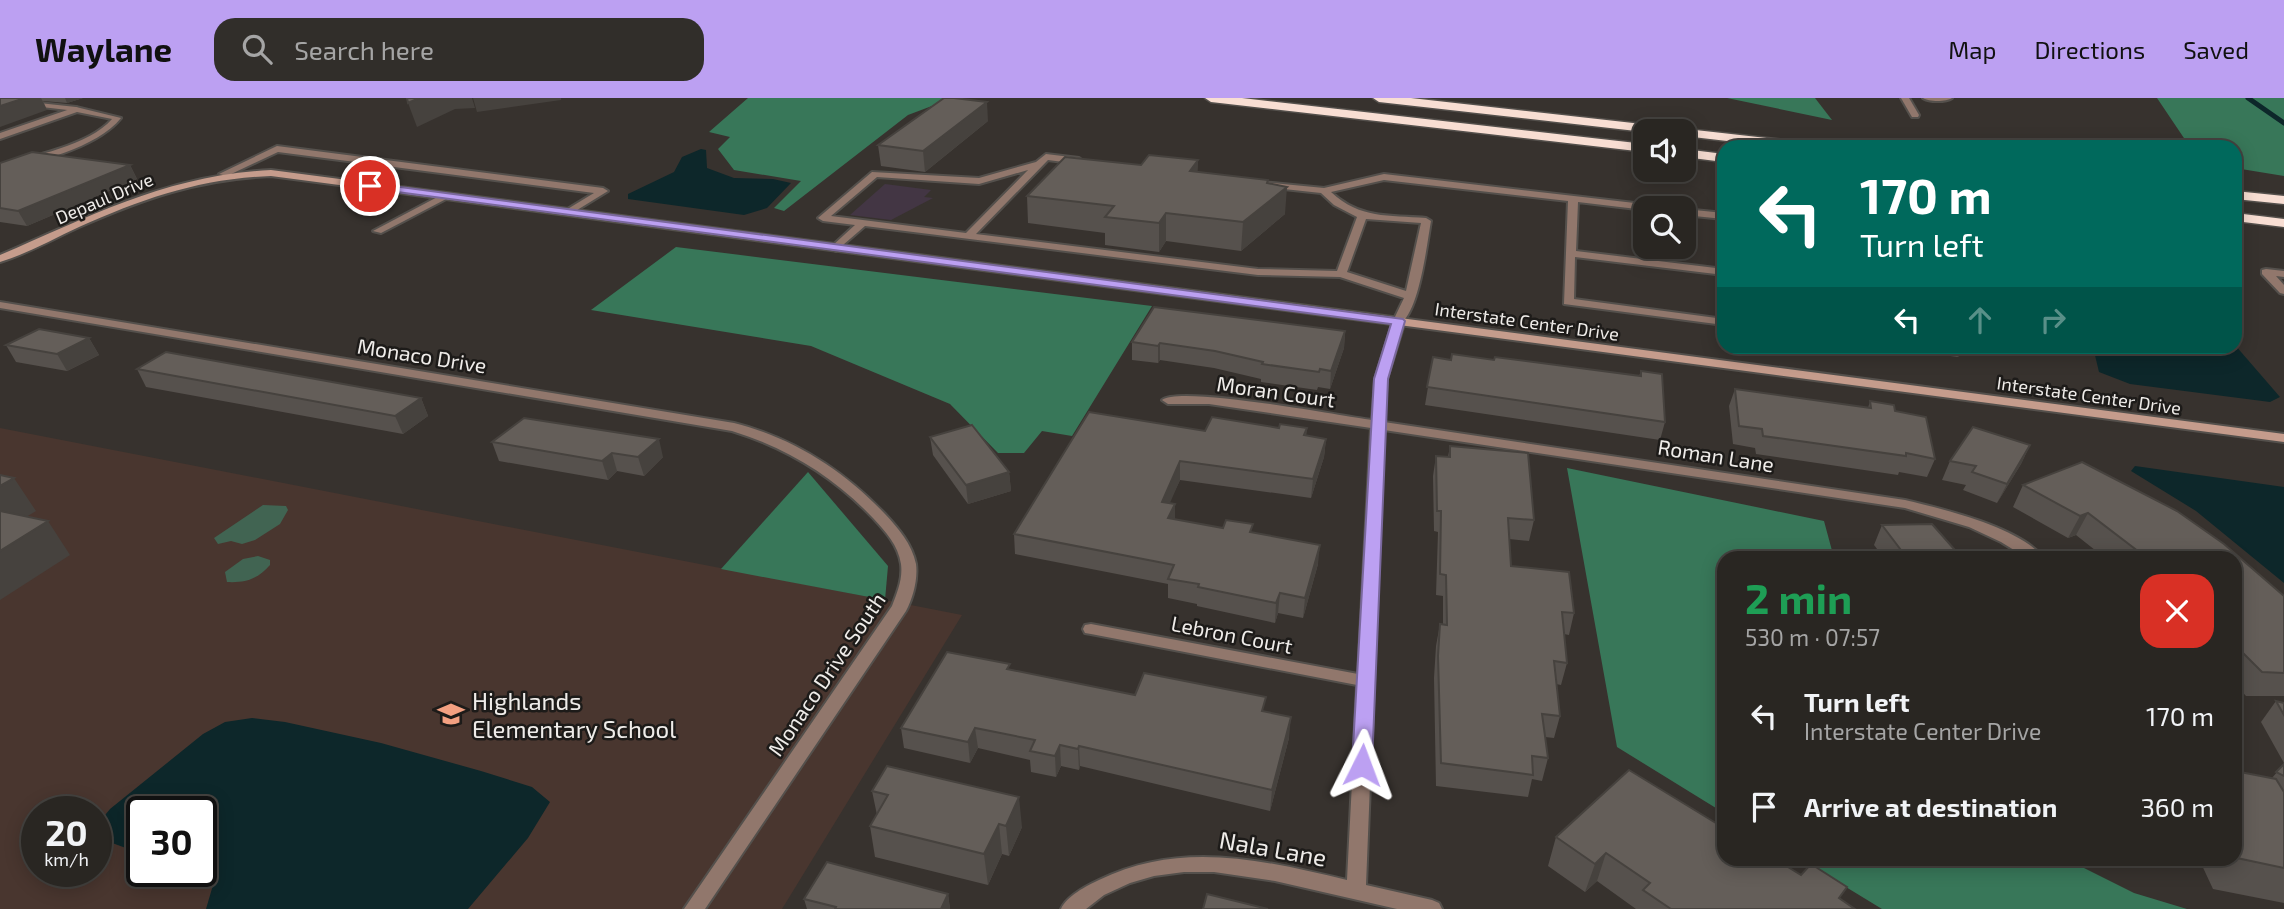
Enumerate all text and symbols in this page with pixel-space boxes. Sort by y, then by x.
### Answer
search box [214,18,704,81]
text: Waylane [35,29,172,69]
icon: search [238,30,276,68]
text: Search here [294,34,434,65]
text: Map [1948,35,1996,64]
text: Directions [2034,35,2145,64]
text: Saved [2183,35,2249,64]
map controls [1633,119,1696,259]
button: sound [1633,119,1696,182]
pin [340,156,400,216]
text: 170 m [1860,165,1992,224]
icon: arrive [351,167,389,205]
street label: Depaul Drive [52,168,156,228]
icon: left [1745,168,1836,259]
button: search [1633,196,1696,259]
text: Turn left [1860,225,1984,263]
street label: Interstate Center Drive [1433,297,1621,345]
icon: left [1888,301,1926,339]
icon: ahead [1961,301,1999,339]
icon: right [2034,301,2072,339]
street label: Monaco Drive [356,332,488,378]
street label: Moran Court [1215,370,1337,412]
street label: Interstate Center Drive [1995,371,2183,419]
street label: Roman Lane [1656,433,1776,477]
text: 2 min [1745,572,1852,622]
button: close [2140,574,2214,648]
street label: Monaco Drive South [762,588,890,760]
street label: Lebron Court [1169,610,1295,658]
text: 530 m · 07:57 [1745,623,1880,651]
place label: Highlands Elementary School [472,686,676,743]
text: Turn left [1804,686,1910,717]
icon: left [1745,697,1783,735]
school or university icon: Highlands Elementary School [436,699,466,729]
text: 170 m [2146,700,2214,731]
text: Interstate Center Drive [1804,717,2041,745]
position arrow [1325,728,1399,802]
icon: arrive [1745,788,1783,826]
text: Arrive at destination [1804,791,2057,822]
text: 360 m [2140,791,2214,822]
speed limit sign: 30 [126,796,217,887]
text: 20 [45,811,88,853]
street label: Nala Lane [1217,824,1329,872]
text: km/h [44,848,89,870]

